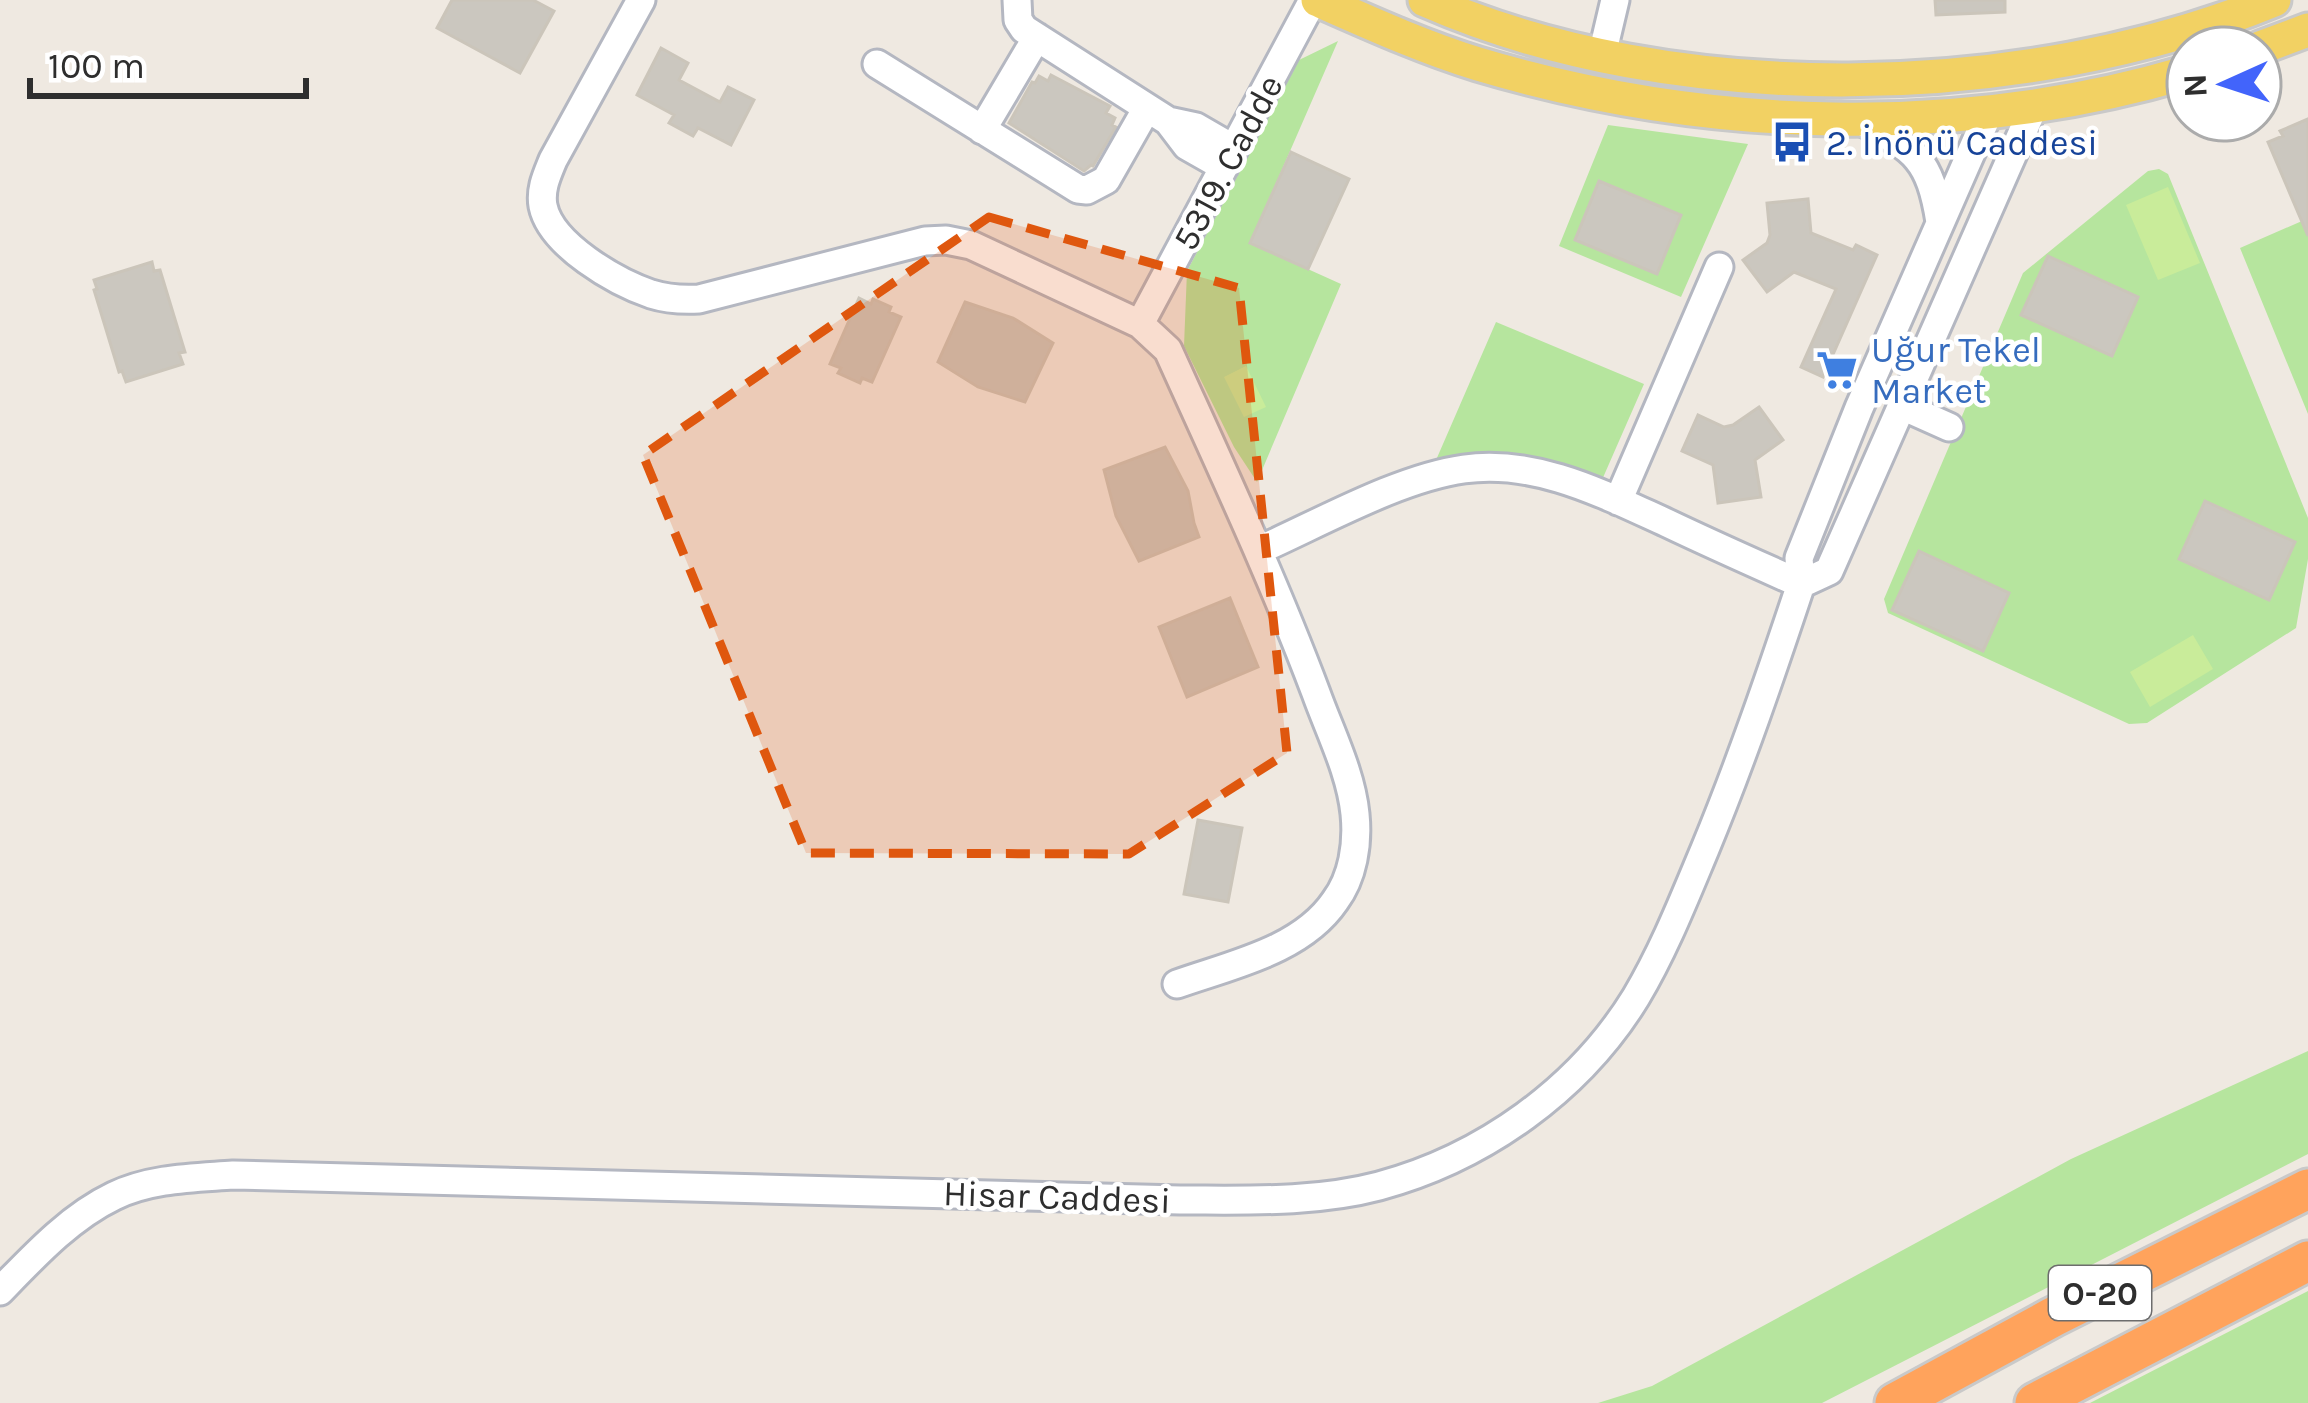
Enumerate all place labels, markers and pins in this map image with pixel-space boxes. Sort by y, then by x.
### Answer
bus stop icon: 2. İnönü Caddesi [1769,119,1815,165]
place label: 2. İnönü Caddesi [1826,122,2098,164]
place label: Uğur Tekel Market [1871,329,2041,412]
supermarket icon: Uğur Tekel Market [1814,347,1860,393]

